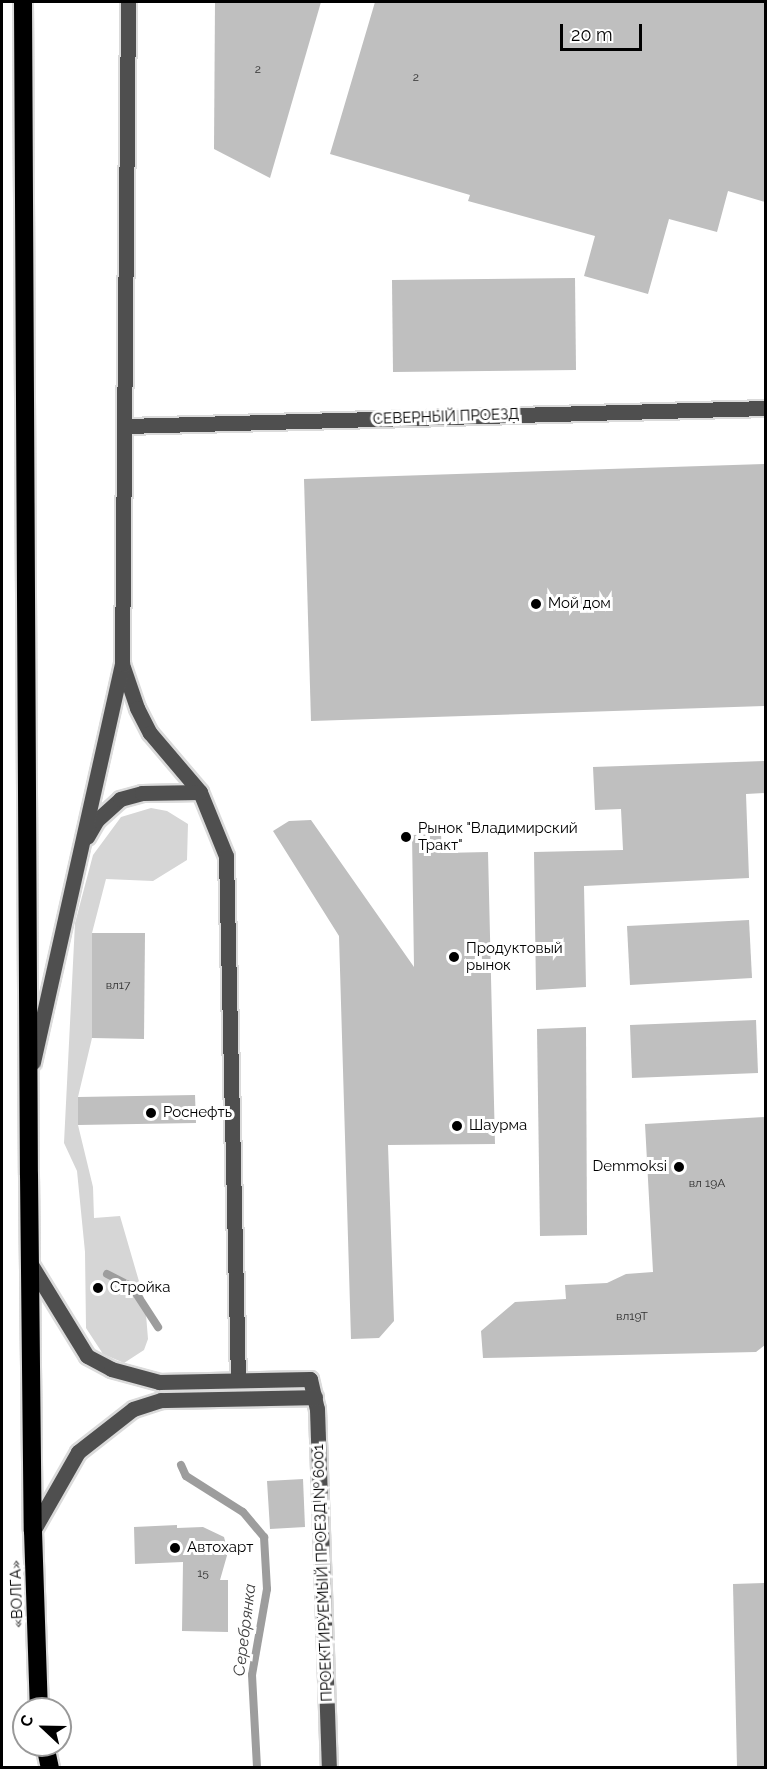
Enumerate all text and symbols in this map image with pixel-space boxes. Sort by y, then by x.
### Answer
scale bar [563,12,646,50]
text: 20 m [571,24,613,45]
house number: 2 [255,63,261,77]
house number: 2 [413,71,419,85]
street label: СЕВЕРНЫЙ ПРОЕЗД [372,405,520,429]
place label: Мой дом [548,595,611,613]
marker: Мой дом [529,597,543,611]
place label: Рынок "Владимирский Тракт" [418,819,578,854]
marker: Рынок "Владимирский Тракт" [399,830,413,844]
place label: Продуктовый рынок [466,939,563,974]
marker: Продуктовый рынок [447,950,461,964]
house number: вл17 [106,979,130,993]
place label: Роснефть [163,1104,232,1122]
marker: Роснефть [144,1106,158,1120]
place label: Шаурма [469,1117,527,1135]
marker: Шаурма [450,1119,464,1133]
place label: Demmoksi [593,1158,667,1176]
marker: Demmoksi [672,1160,686,1174]
house number: вл 19А [689,1177,725,1191]
place label: Стройка [110,1279,170,1297]
marker: Стройка [91,1281,105,1295]
house number: вл19Т [616,1310,648,1324]
street label: ПРОЕКТИРУЕМЫЙ ПРОЕЗД № 6001 [310,1444,336,1702]
place label: Автохарт [187,1539,253,1557]
marker: Автохарт [168,1541,182,1555]
street label: «ВОЛГА» [7,1560,27,1628]
house number: 15 [197,1567,209,1581]
water label: Серебрянка [230,1583,260,1677]
north arrow [12,1697,72,1757]
text: С [16,1712,38,1729]

